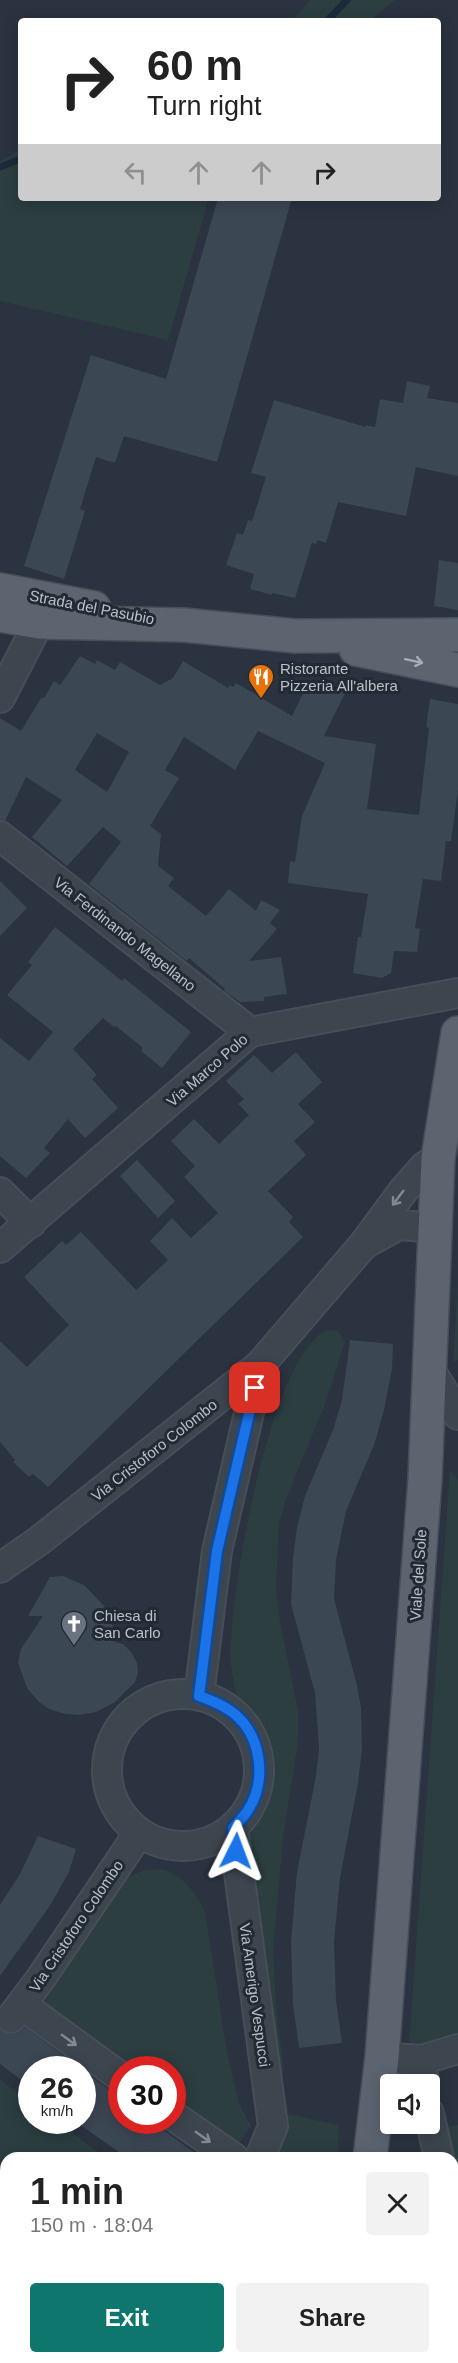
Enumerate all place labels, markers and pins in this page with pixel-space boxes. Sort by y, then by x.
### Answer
place label: Ristorante Pizzeria All'albera [280,660,399,694]
restaurant icon: Ristorante Pizzeria All'albera [246,662,276,700]
pin [229,1362,280,1413]
place label: Chiesa di San Carlo [94,1607,161,1641]
church icon: Chiesa di San Carlo [59,1609,89,1647]

